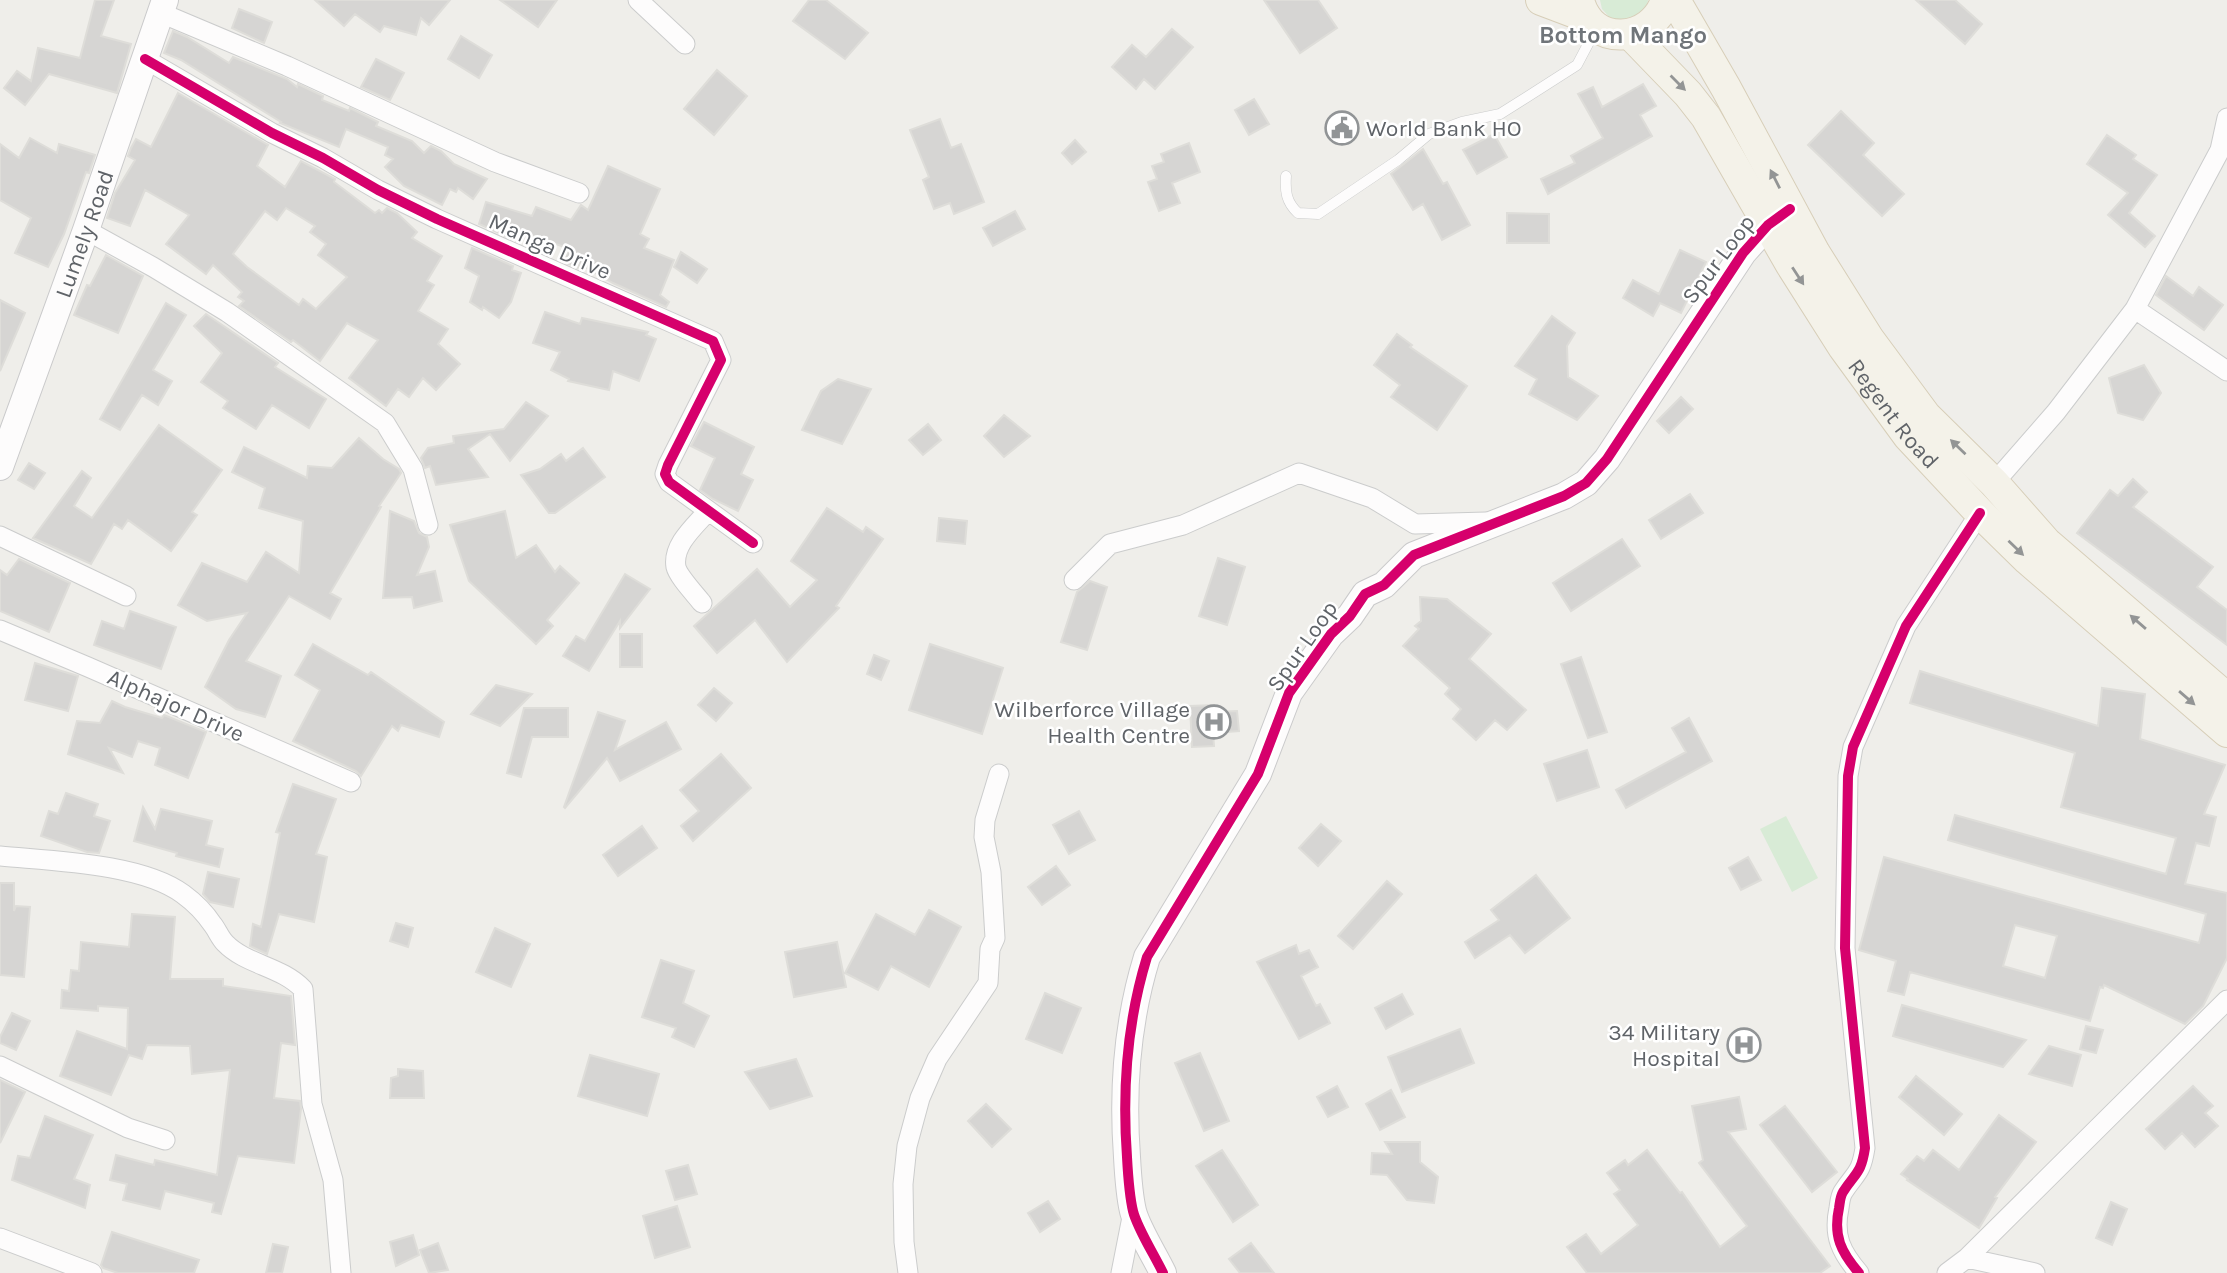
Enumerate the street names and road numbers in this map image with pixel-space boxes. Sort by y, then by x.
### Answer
street label: Lumely Road [50,166,120,301]
street label: Manga Drive [485,208,615,285]
street label: Spur Loop [1676,209,1761,309]
street label: Regent Road [1842,354,1944,474]
street label: Spur Loop [1261,596,1343,697]
street label: Alphajor Drive [103,663,248,748]

